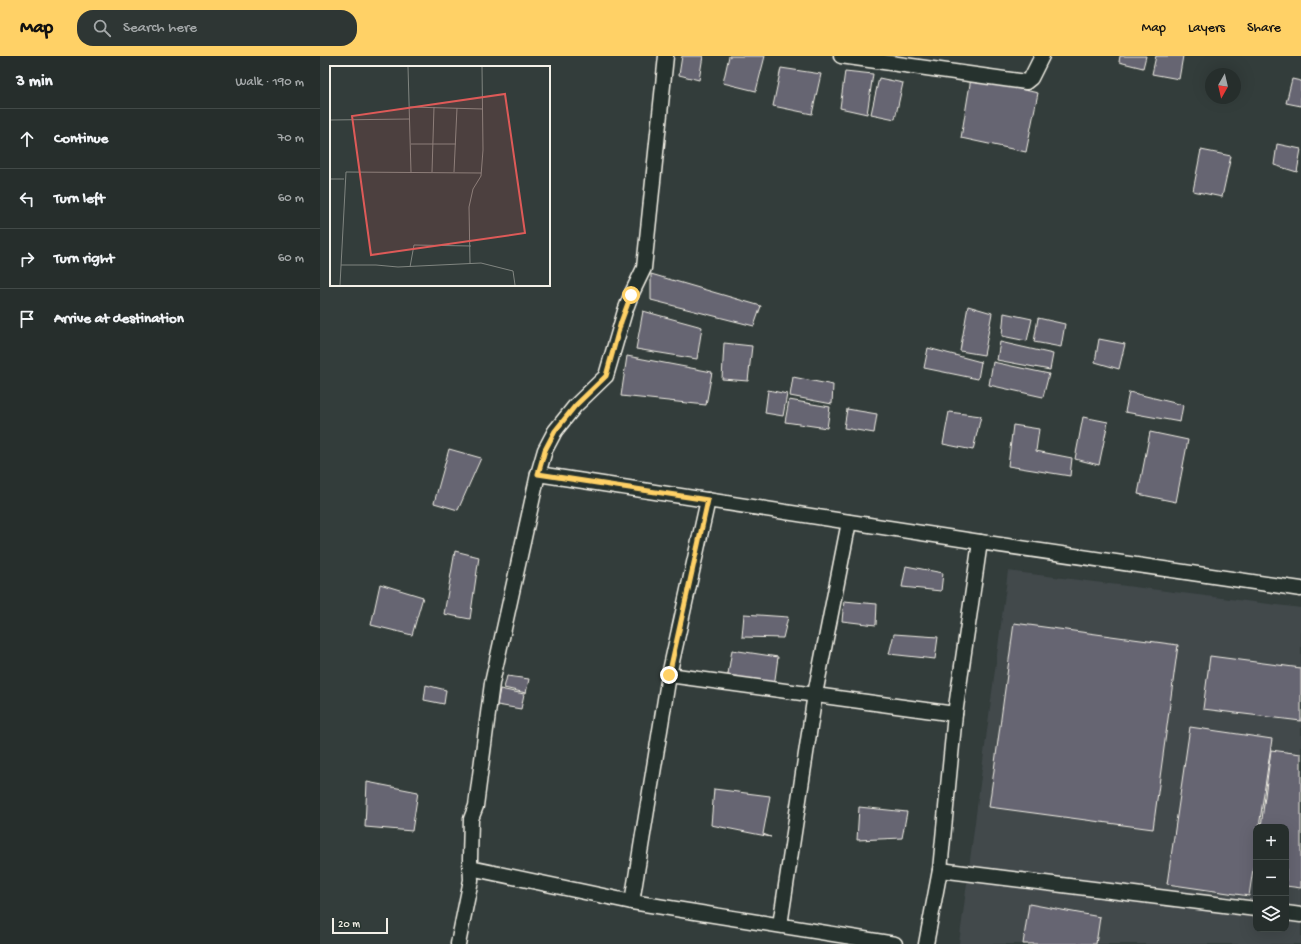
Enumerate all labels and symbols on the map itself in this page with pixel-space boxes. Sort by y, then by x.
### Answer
inset map [330,66,550,286]
north arrow [1205,68,1241,104]
route start [622,286,640,304]
route end [660,666,678,684]
scale bar [332,916,388,935]

